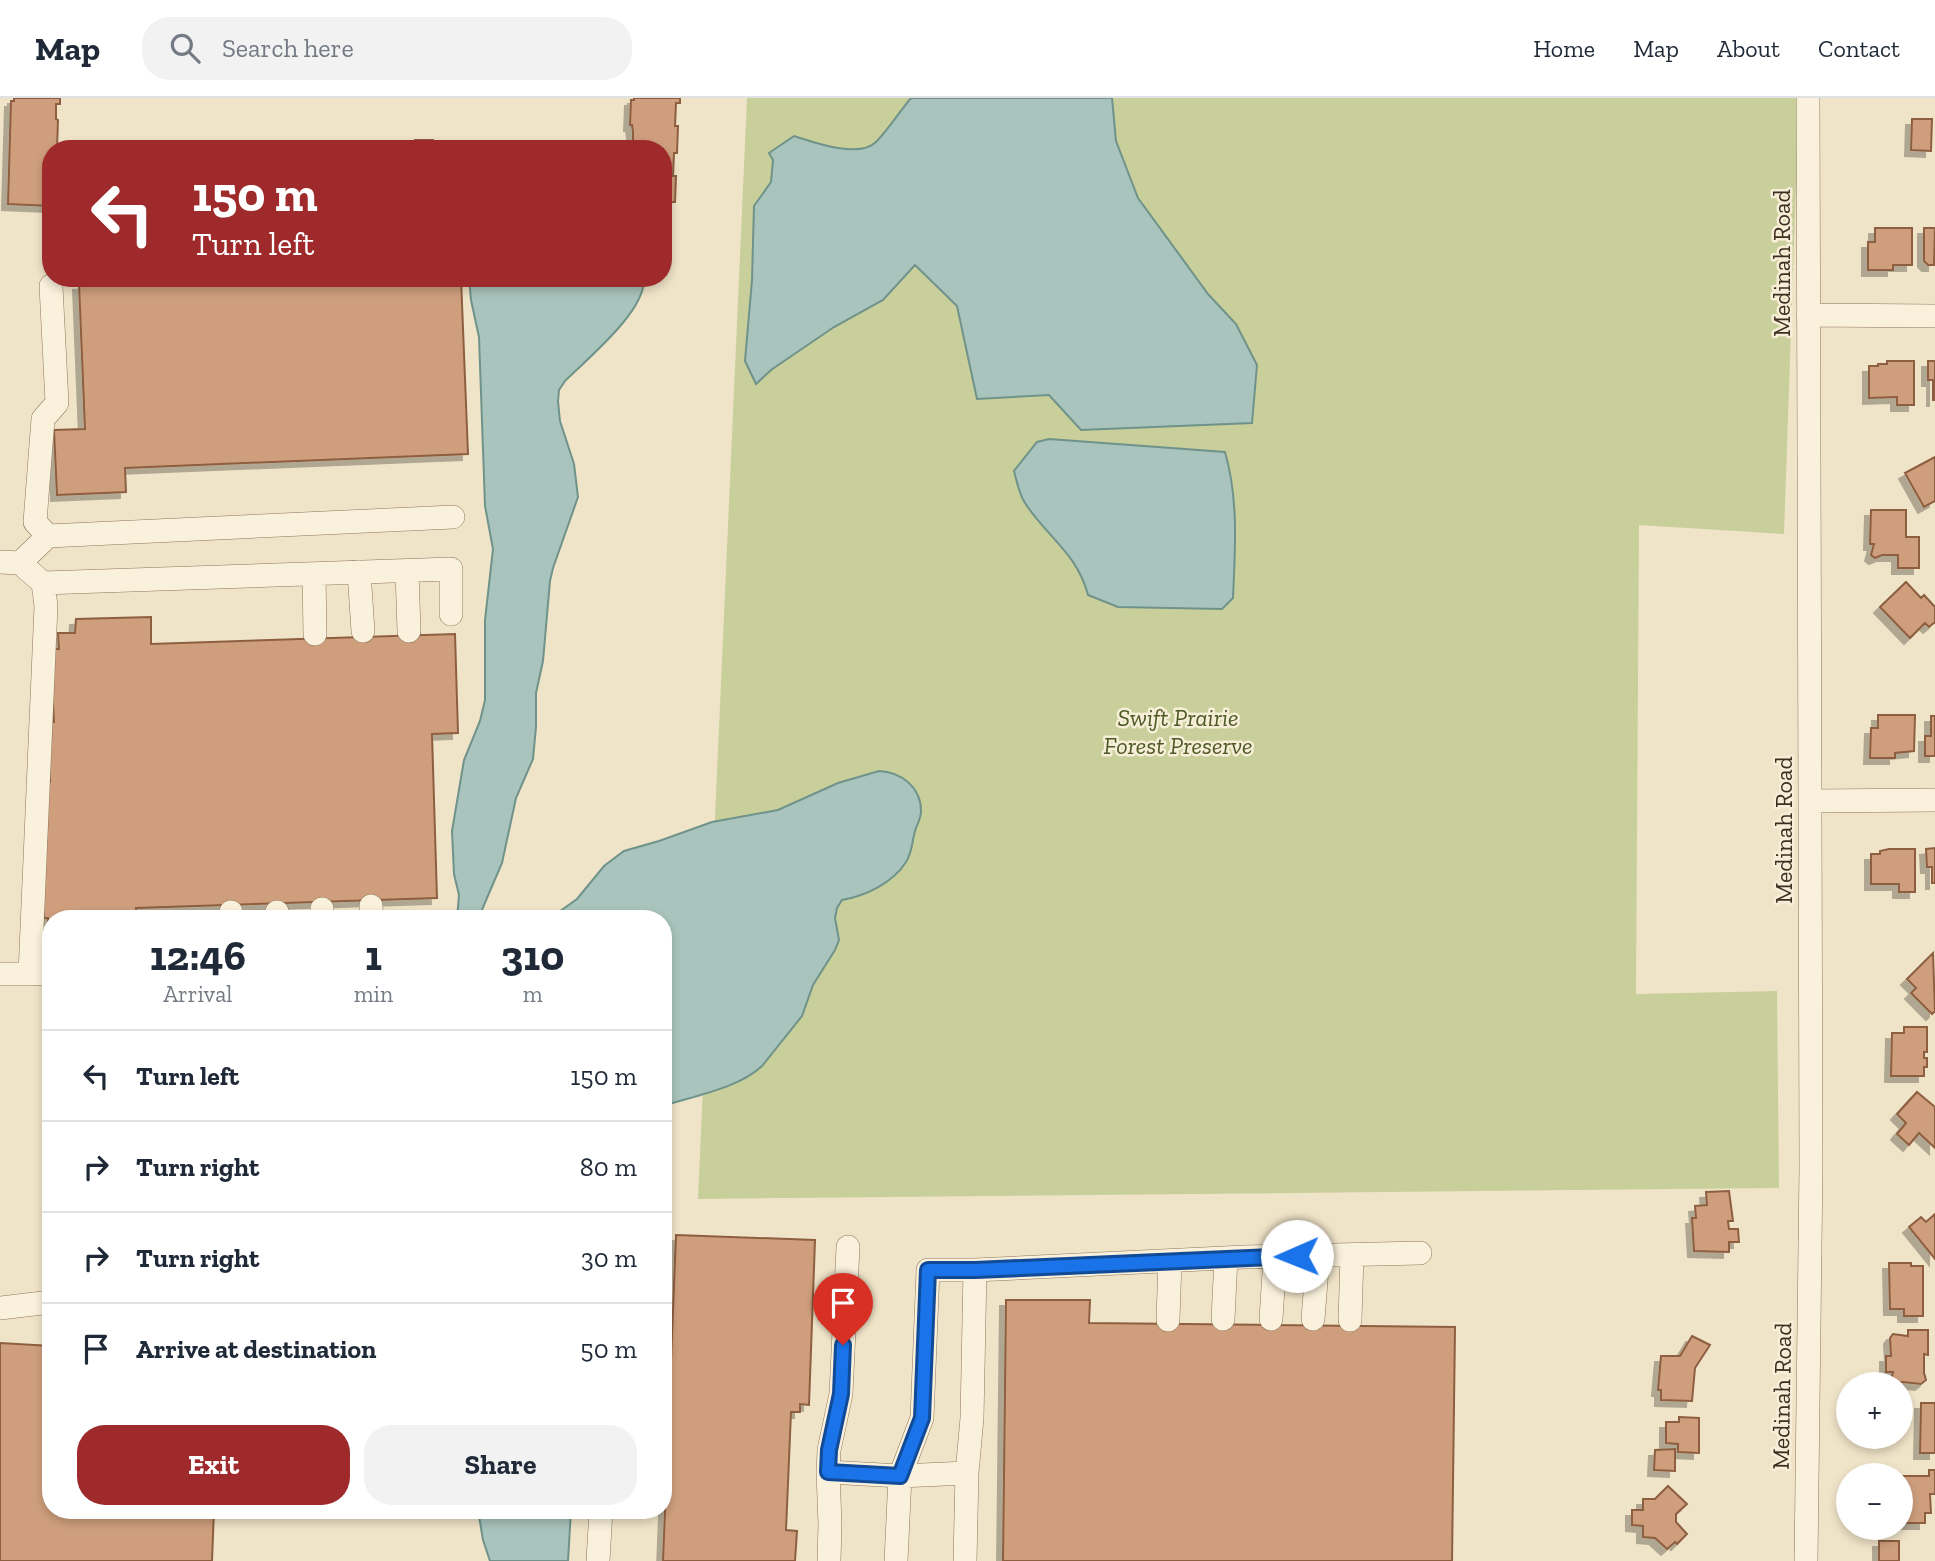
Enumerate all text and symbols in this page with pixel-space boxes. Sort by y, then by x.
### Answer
search box [142,17,632,80]
text: Map [35,29,100,68]
icon: search [166,29,204,67]
text: Search here [222,32,354,64]
text: Home [1533,34,1595,63]
text: Map [1633,34,1679,63]
text: About [1717,34,1780,63]
text: Contact [1818,34,1900,63]
text: 150 m [192,165,318,224]
icon: left [77,168,168,259]
street label: Medinah Road [1767,189,1796,337]
text: Turn left [192,225,314,263]
park label: Swift Prairie Forest Preserve [1104,703,1252,760]
street label: Medinah Road [1769,756,1798,904]
text: 12:46 [150,930,246,981]
text: 1 [365,930,382,981]
text: 310 [501,930,564,981]
text: Arrival [163,980,232,1008]
text: min [354,980,393,1008]
text: m [523,980,542,1008]
icon: left [77,1057,115,1095]
text: Turn left [136,1060,239,1092]
text: 150 m [570,1060,637,1092]
icon: right [77,1148,115,1186]
text: Turn right [136,1151,259,1183]
text: 80 m [580,1151,637,1183]
position arrow [1260,1219,1334,1293]
icon: right [77,1239,115,1277]
text: Turn right [136,1242,259,1274]
text: 30 m [581,1242,637,1274]
pin [813,1273,873,1345]
icon: arrive [824,1284,862,1322]
street label: Medinah Road [1766,1322,1797,1470]
icon: arrive [77,1330,115,1368]
text: Arrive at destination [136,1333,376,1365]
text: 50 m [580,1333,637,1365]
map controls [1836,1372,1913,1540]
button: + [1836,1372,1913,1449]
button: Exit [77,1425,350,1505]
button: Share [364,1425,637,1505]
button: − [1836,1463,1913,1540]

